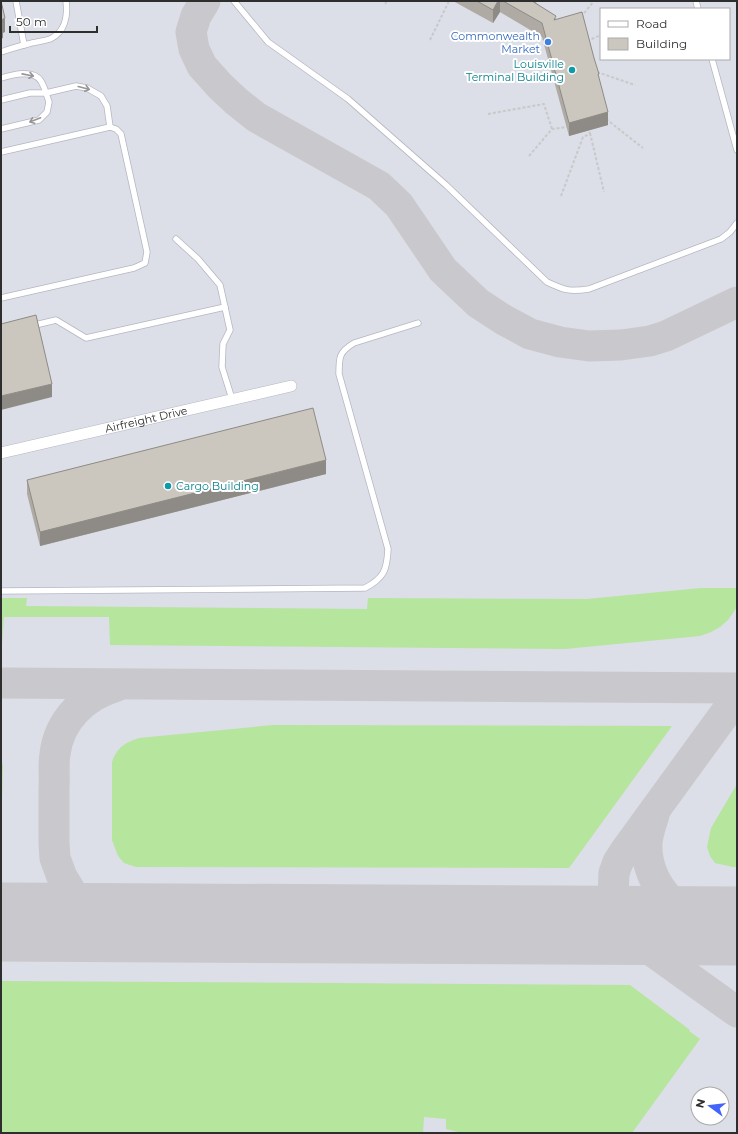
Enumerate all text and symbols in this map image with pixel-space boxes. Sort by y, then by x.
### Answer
scale bar [10,8,97,34]
legend [600,8,730,60]
text: 50 m [16,14,47,29]
text: Road [636,16,667,31]
place label: Commonwealth Market [451,29,541,56]
text: Building [636,36,687,51]
marker: Commonwealth Market [543,37,553,47]
place label: Louisville Terminal Building [466,57,564,84]
marker: Louisville Terminal Building [567,65,577,75]
one-way arrow [21,72,34,80]
one-way arrow [78,85,91,93]
one-way arrow [28,117,41,124]
street label: Airfreight Drive [104,403,189,436]
place label: Cargo Building [176,479,259,493]
marker: Cargo Building [163,481,173,491]
north arrow [690,1086,730,1126]
text: N [692,1097,708,1110]

